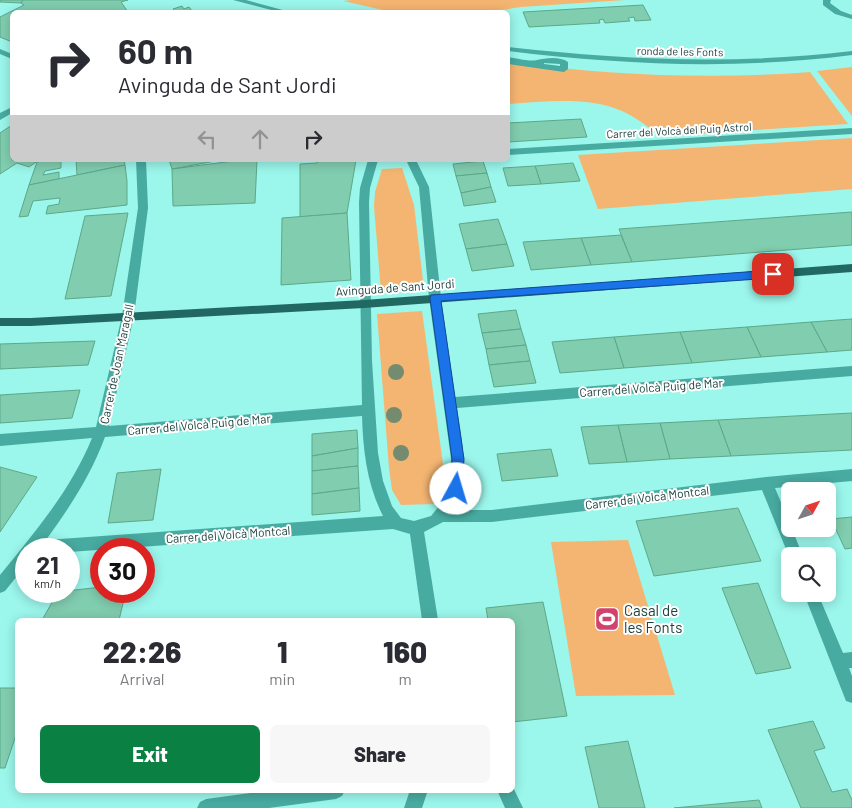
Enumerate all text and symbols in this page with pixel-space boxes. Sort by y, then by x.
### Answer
text: 60 m [118,29,193,71]
icon: right [35,30,100,95]
street label: ronda de les Fonts [637,44,723,58]
text: Avinguda de Sant Jordi [118,71,337,97]
street label: Carrer del Volcà del Puig Astrol [606,120,752,140]
icon: left [193,125,221,153]
icon: ahead [246,125,274,153]
icon: right [299,125,327,153]
pin [752,253,794,295]
icon: arrive [759,260,787,288]
street label: Avinguda de Sant Jordi [335,276,455,298]
street label: Carrer de Joan Maragall [96,303,136,425]
street label: Carrer del Volcà Puig de Mar [579,375,724,399]
street label: Carrer del Volcà Puig de Mar [127,411,272,437]
position arrow [429,462,481,514]
street label: Carrer del Volcà Montcal [584,482,710,512]
north arrow [781,482,836,538]
map controls [781,482,836,602]
street label: Carrer del Volcà Montcal [165,523,291,545]
speed limit sign: 30 [90,538,155,603]
button: search [781,547,836,602]
text: 21 [36,549,59,579]
text: km/h [34,576,61,590]
place label: Casal de les Fonts [624,601,682,636]
sports icon: Casal de les Fonts [594,606,620,632]
text: 22:26 [103,633,181,669]
text: 1 [277,633,288,669]
text: 160 [383,633,427,669]
text: Arrival [120,669,165,688]
text: min [269,669,295,688]
text: m [399,669,412,688]
button: Exit [40,725,260,783]
button: Share [270,725,490,783]

